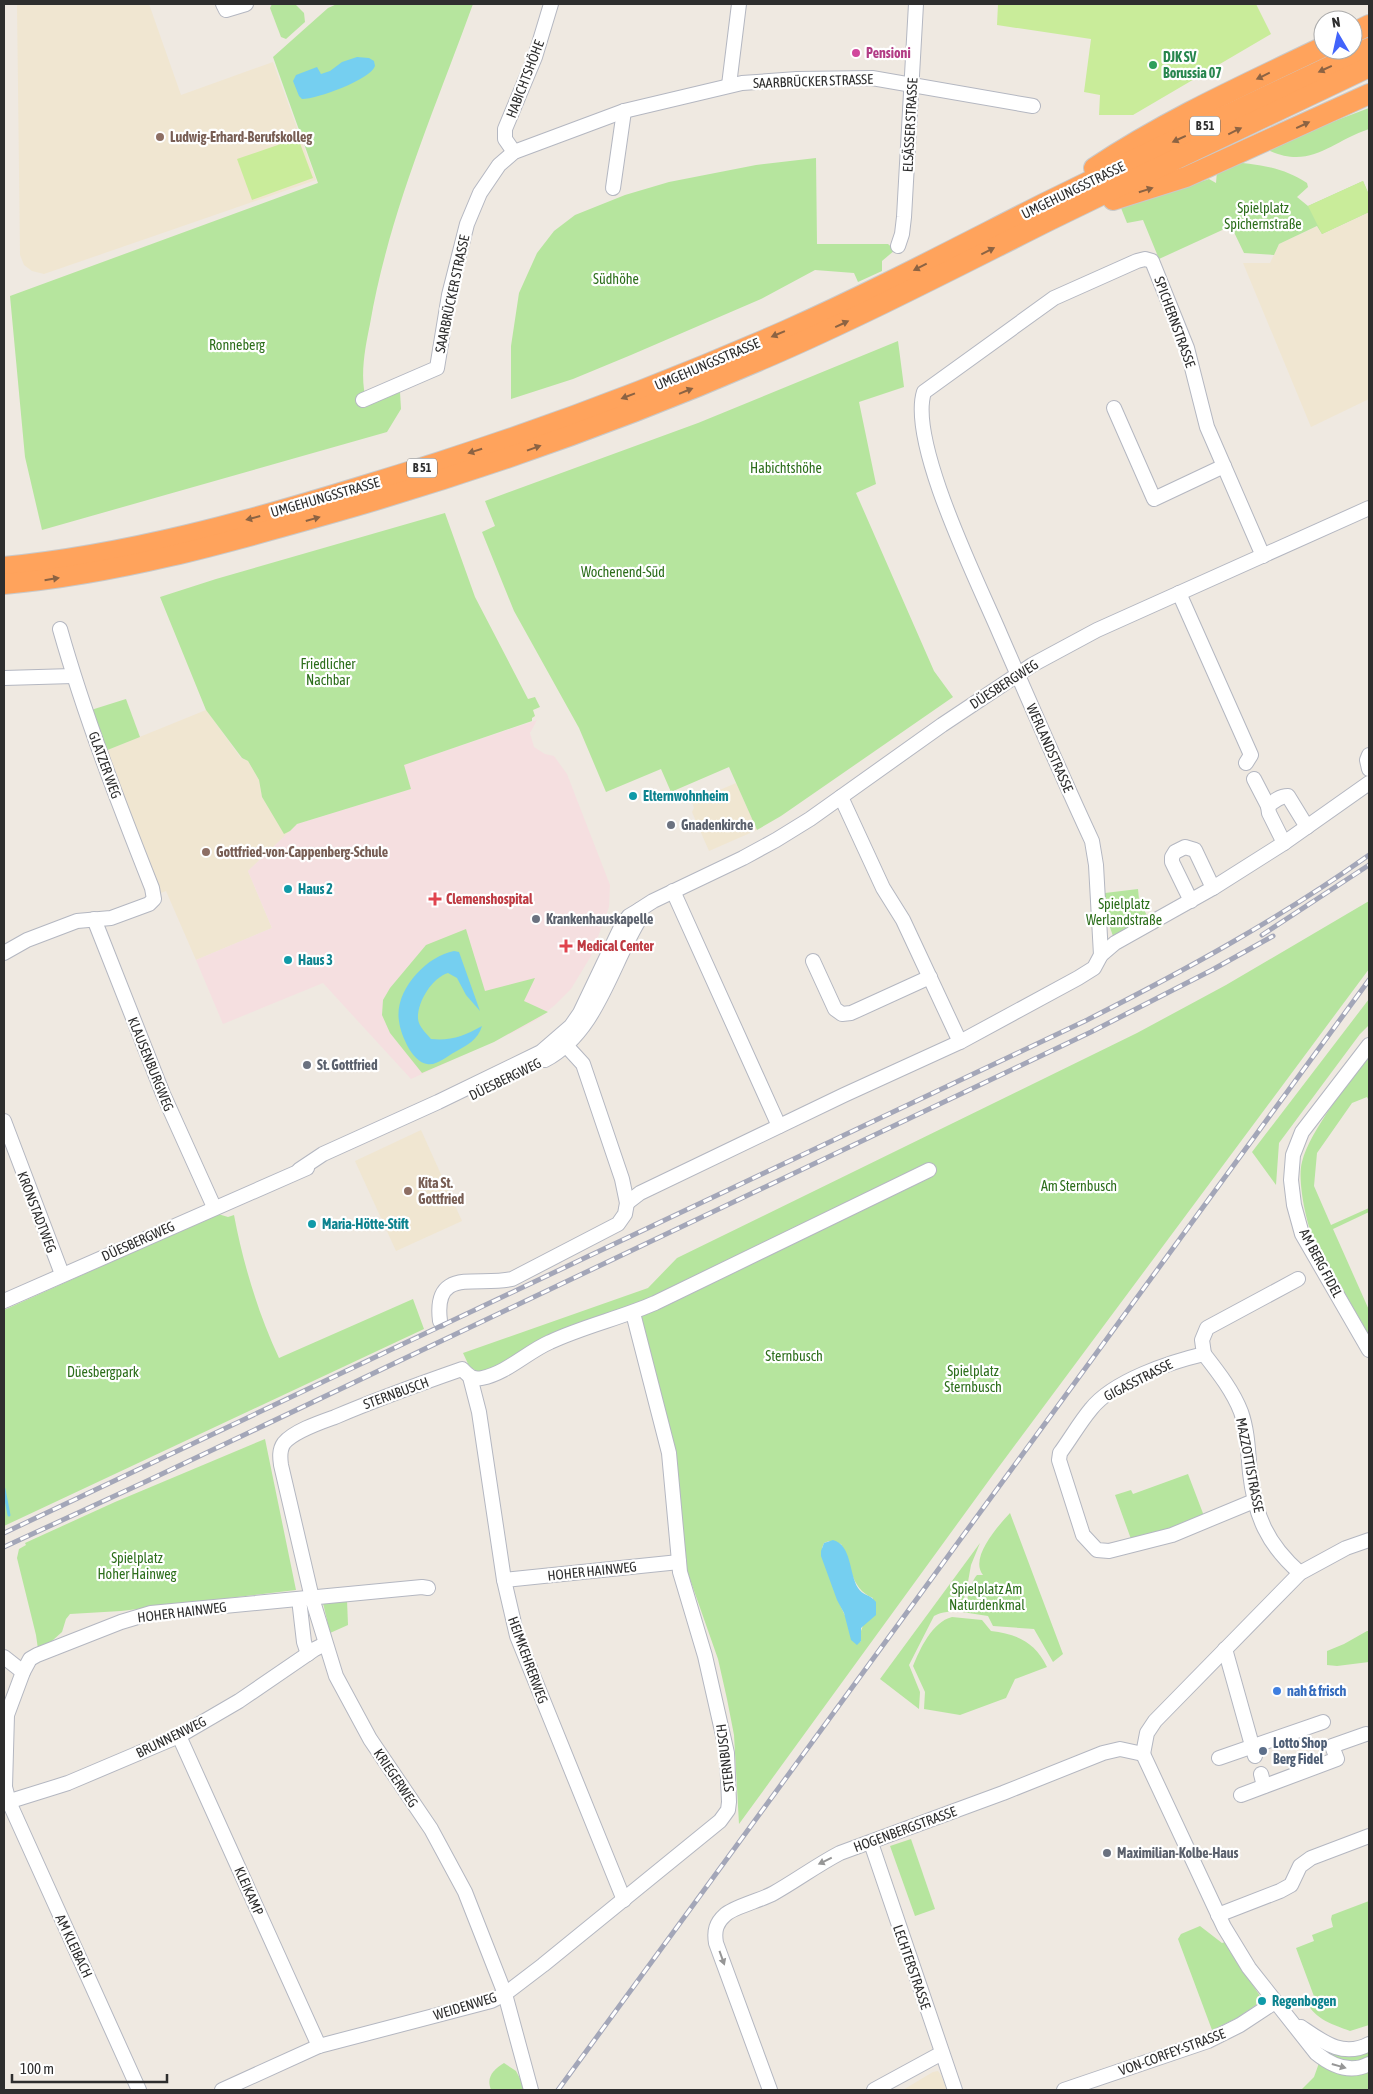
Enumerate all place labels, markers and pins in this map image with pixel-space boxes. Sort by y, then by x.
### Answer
place label: Pensioni [866,45,911,61]
marker: Pensioni [850,47,862,59]
place label: DJK SV Borussia 07 [1163,49,1222,81]
marker: DJK SV Borussia 07 [1147,59,1159,71]
place label: Ludwig-Erhard-Berufskolleg [170,129,313,145]
marker: Ludwig-Erhard-Berufskolleg [154,131,166,143]
place label: Elternwohnheim [643,788,729,804]
marker: Elternwohnheim [627,790,639,802]
place label: Gnadenkirche [681,817,753,833]
marker: Gnadenkirche [665,819,677,831]
place label: Gottfried-von-Cappenberg-Schule [216,844,388,860]
marker: Gottfried-von-Cappenberg-Schule [200,846,212,858]
place label: Haus 2 [298,881,333,897]
marker: Haus 2 [282,883,294,895]
place label: Clemenshospital [446,891,533,907]
marker: Clemenshospital [428,892,442,906]
place label: Krankenhauskapelle [546,911,653,927]
marker: Krankenhauskapelle [530,913,542,925]
place label: Medical Center [577,938,655,954]
marker: Medical Center [559,939,573,953]
place label: Haus 3 [298,952,333,968]
marker: Haus 3 [282,954,294,966]
place label: St. Gottfried [317,1057,378,1073]
marker: St. Gottfried [301,1059,313,1071]
place label: Kita St. Gottfried [418,1175,465,1207]
marker: Kita St. Gottfried [402,1185,414,1197]
place label: Maria-Hötte-Stift [322,1216,409,1232]
marker: Maria-Hötte-Stift [306,1218,318,1230]
place label: nah & frisch [1287,1683,1347,1699]
marker: nah & frisch [1271,1685,1283,1697]
place label: Lotto Shop Berg Fidel [1273,1735,1328,1767]
marker: Lotto Shop Berg Fidel [1257,1745,1269,1757]
place label: Maximilian-Kolbe-Haus [1117,1845,1239,1861]
marker: Maximilian-Kolbe-Haus [1101,1847,1113,1859]
place label: Regenbogen [1272,1993,1337,2009]
marker: Regenbogen [1256,1995,1268,2007]

